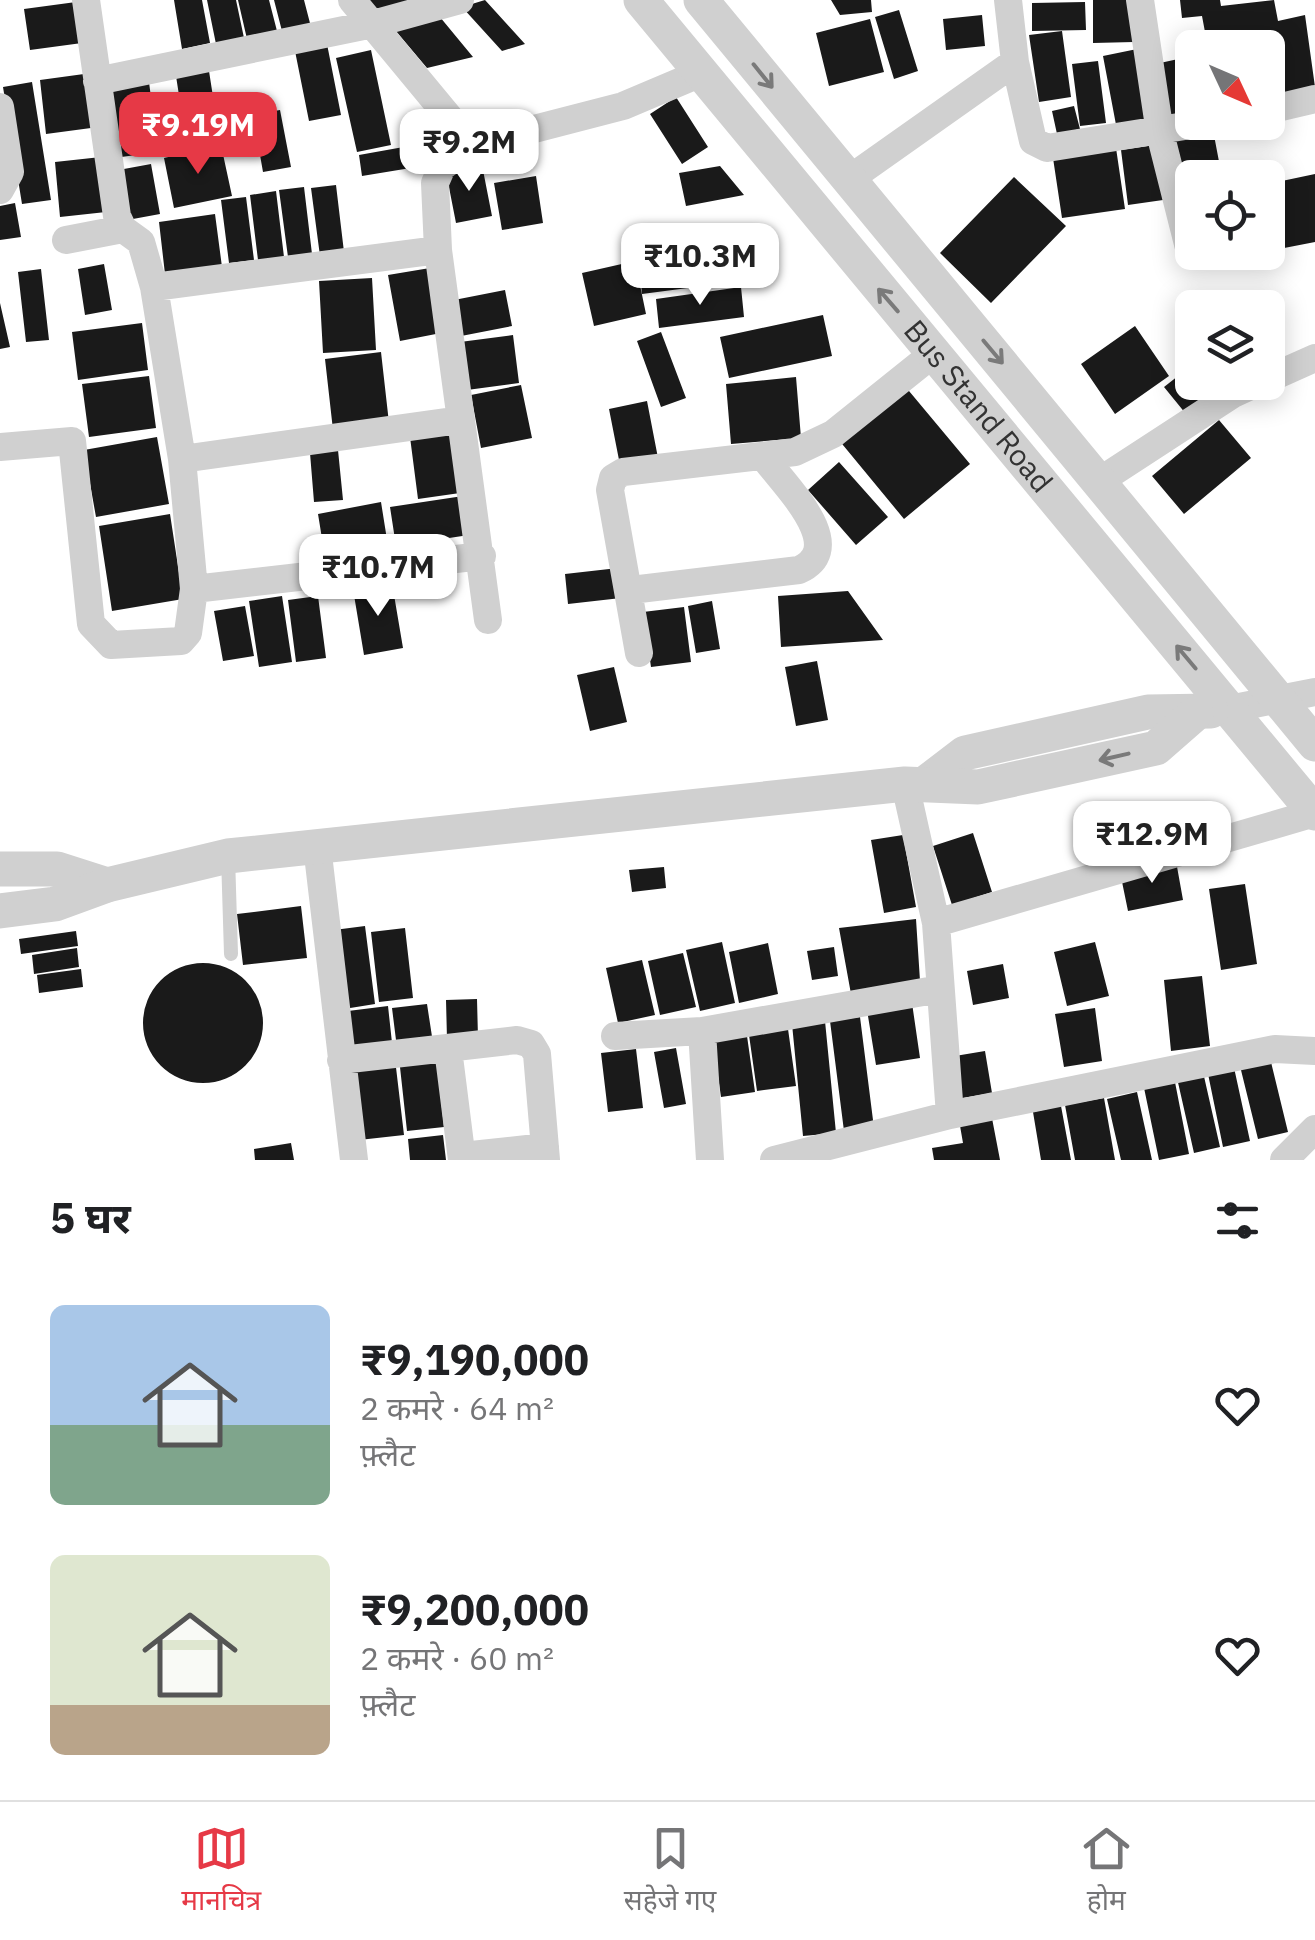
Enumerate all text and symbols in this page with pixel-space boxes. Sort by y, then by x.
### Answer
north arrow [1175,30,1285,140]
map controls [1175,30,1285,400]
one-way arrow [752,62,774,88]
pin: ₹9.19M [117,92,279,177]
text: ₹9.19M [141,103,255,145]
pin: ₹9.2M [399,109,539,194]
text: ₹9.2M [422,120,516,162]
button: locate [1175,160,1285,270]
pin: ₹10.3M [619,223,781,308]
text: ₹10.3M [643,234,757,276]
one-way arrow [877,288,900,313]
button: layers [1175,290,1285,400]
street label: Bus Stand Road [896,311,1062,500]
one-way arrow [982,339,1004,365]
pin: ₹10.7M [297,534,459,619]
text: ₹10.7M [321,545,435,587]
one-way arrow [1175,645,1198,670]
one-way arrow [1099,749,1131,767]
pin: ₹12.9M [1071,801,1233,886]
text: ₹12.9M [1095,812,1209,854]
text: 5 घर [50,1190,131,1245]
icon: filters [1210,1193,1265,1248]
text: ₹9,190,000 [360,1332,589,1387]
icon: home [130,1345,250,1465]
icon: heart [1210,1378,1265,1433]
text: 2 कमरे · 64 m² [360,1387,554,1429]
text: फ़्लैट [360,1433,415,1475]
text: ₹9,200,000 [360,1582,589,1637]
icon: home [130,1595,250,1715]
icon: heart [1210,1628,1265,1683]
text: 2 कमरे · 60 m² [360,1637,554,1679]
text: फ़्लैट [360,1683,415,1725]
tab: मानचित्र [181,1821,261,1921]
tab: सहेजे गए [624,1821,716,1921]
tab: होम [1079,1821,1134,1921]

